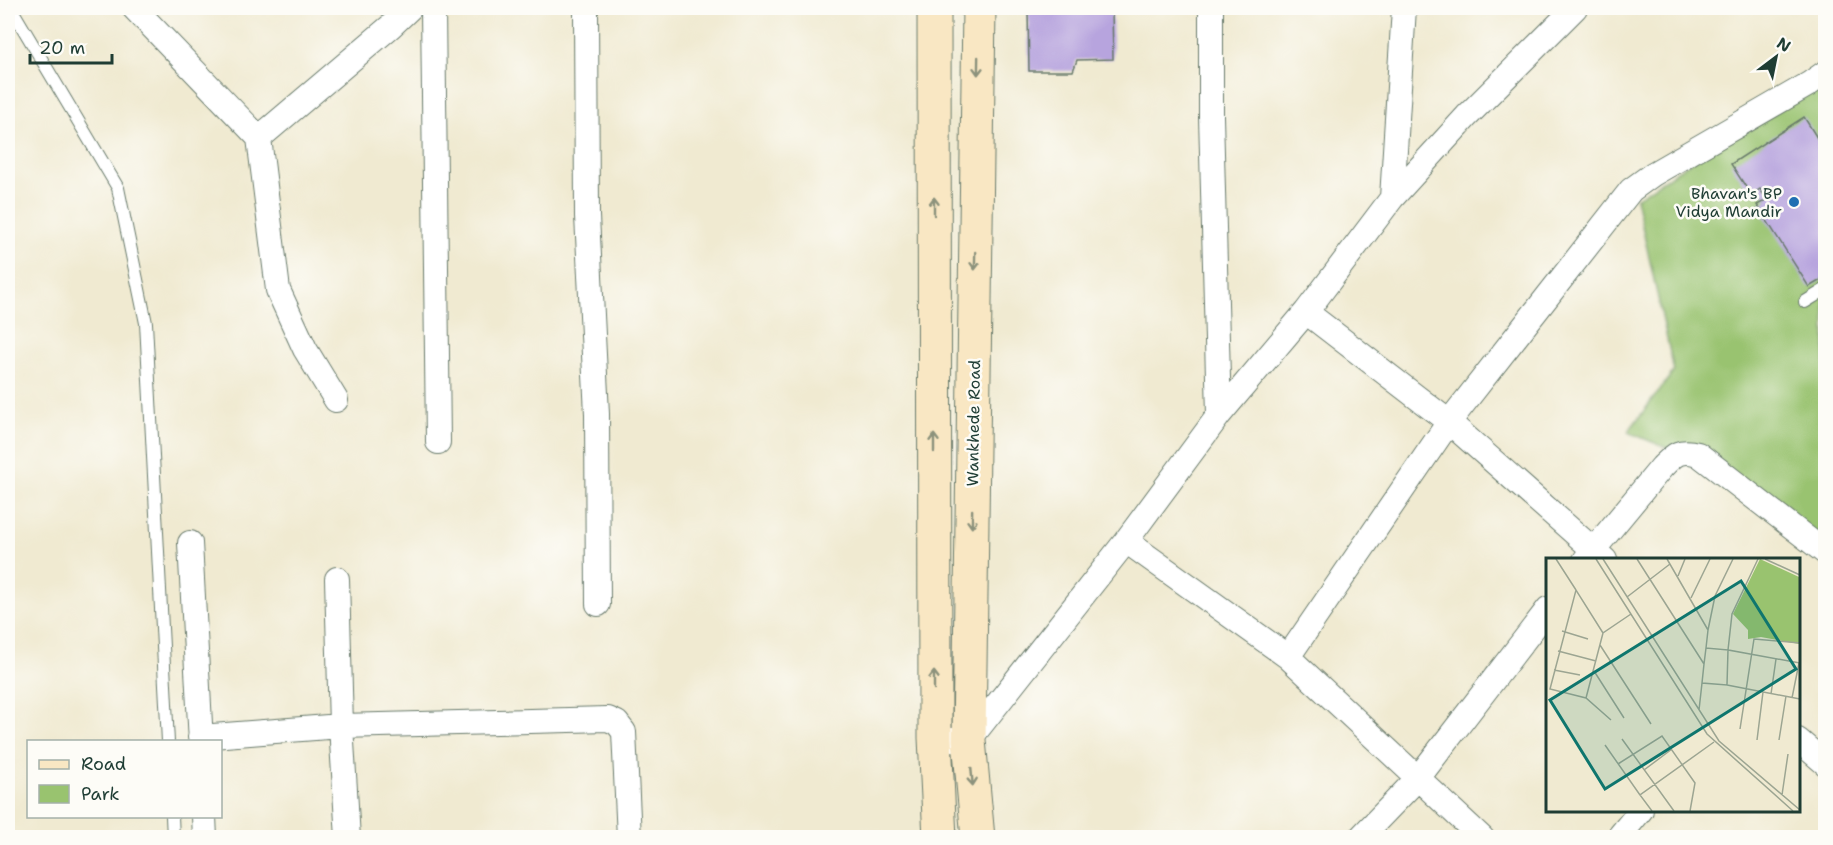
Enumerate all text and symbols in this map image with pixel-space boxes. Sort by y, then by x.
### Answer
scale bar [30,27,112,65]
north arrow [1746,27,1806,87]
text: N [1773,32,1795,57]
text: 20 m [39,36,85,60]
one-way arrow [972,55,984,75]
place label: Bhavan's BP Vidya Mandir [1675,183,1782,222]
marker: Bhavan's BP Vidya Mandir [1787,195,1801,209]
one-way arrow [928,196,940,216]
one-way arrow [969,250,981,270]
street label: Wankhede Road [962,360,985,487]
one-way arrow [928,433,940,453]
one-way arrow [966,508,977,528]
inset map [1546,558,1800,812]
one-way arrow [929,670,940,690]
legend [27,740,222,818]
text: Road [81,752,126,776]
one-way arrow [967,766,978,786]
text: Park [81,782,120,806]

